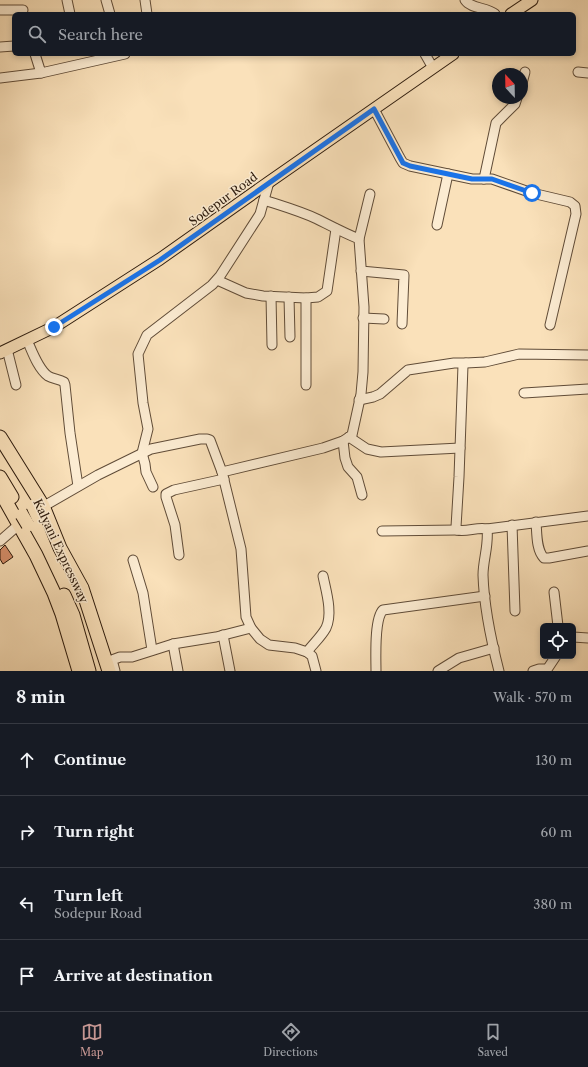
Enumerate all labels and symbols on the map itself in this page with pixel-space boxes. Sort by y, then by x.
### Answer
north arrow [492,68,528,104]
street label: Sodepur Road [186,169,261,229]
route start [523,184,541,202]
route end [45,318,63,336]
street label: Kalyani Expressway [30,497,92,606]

